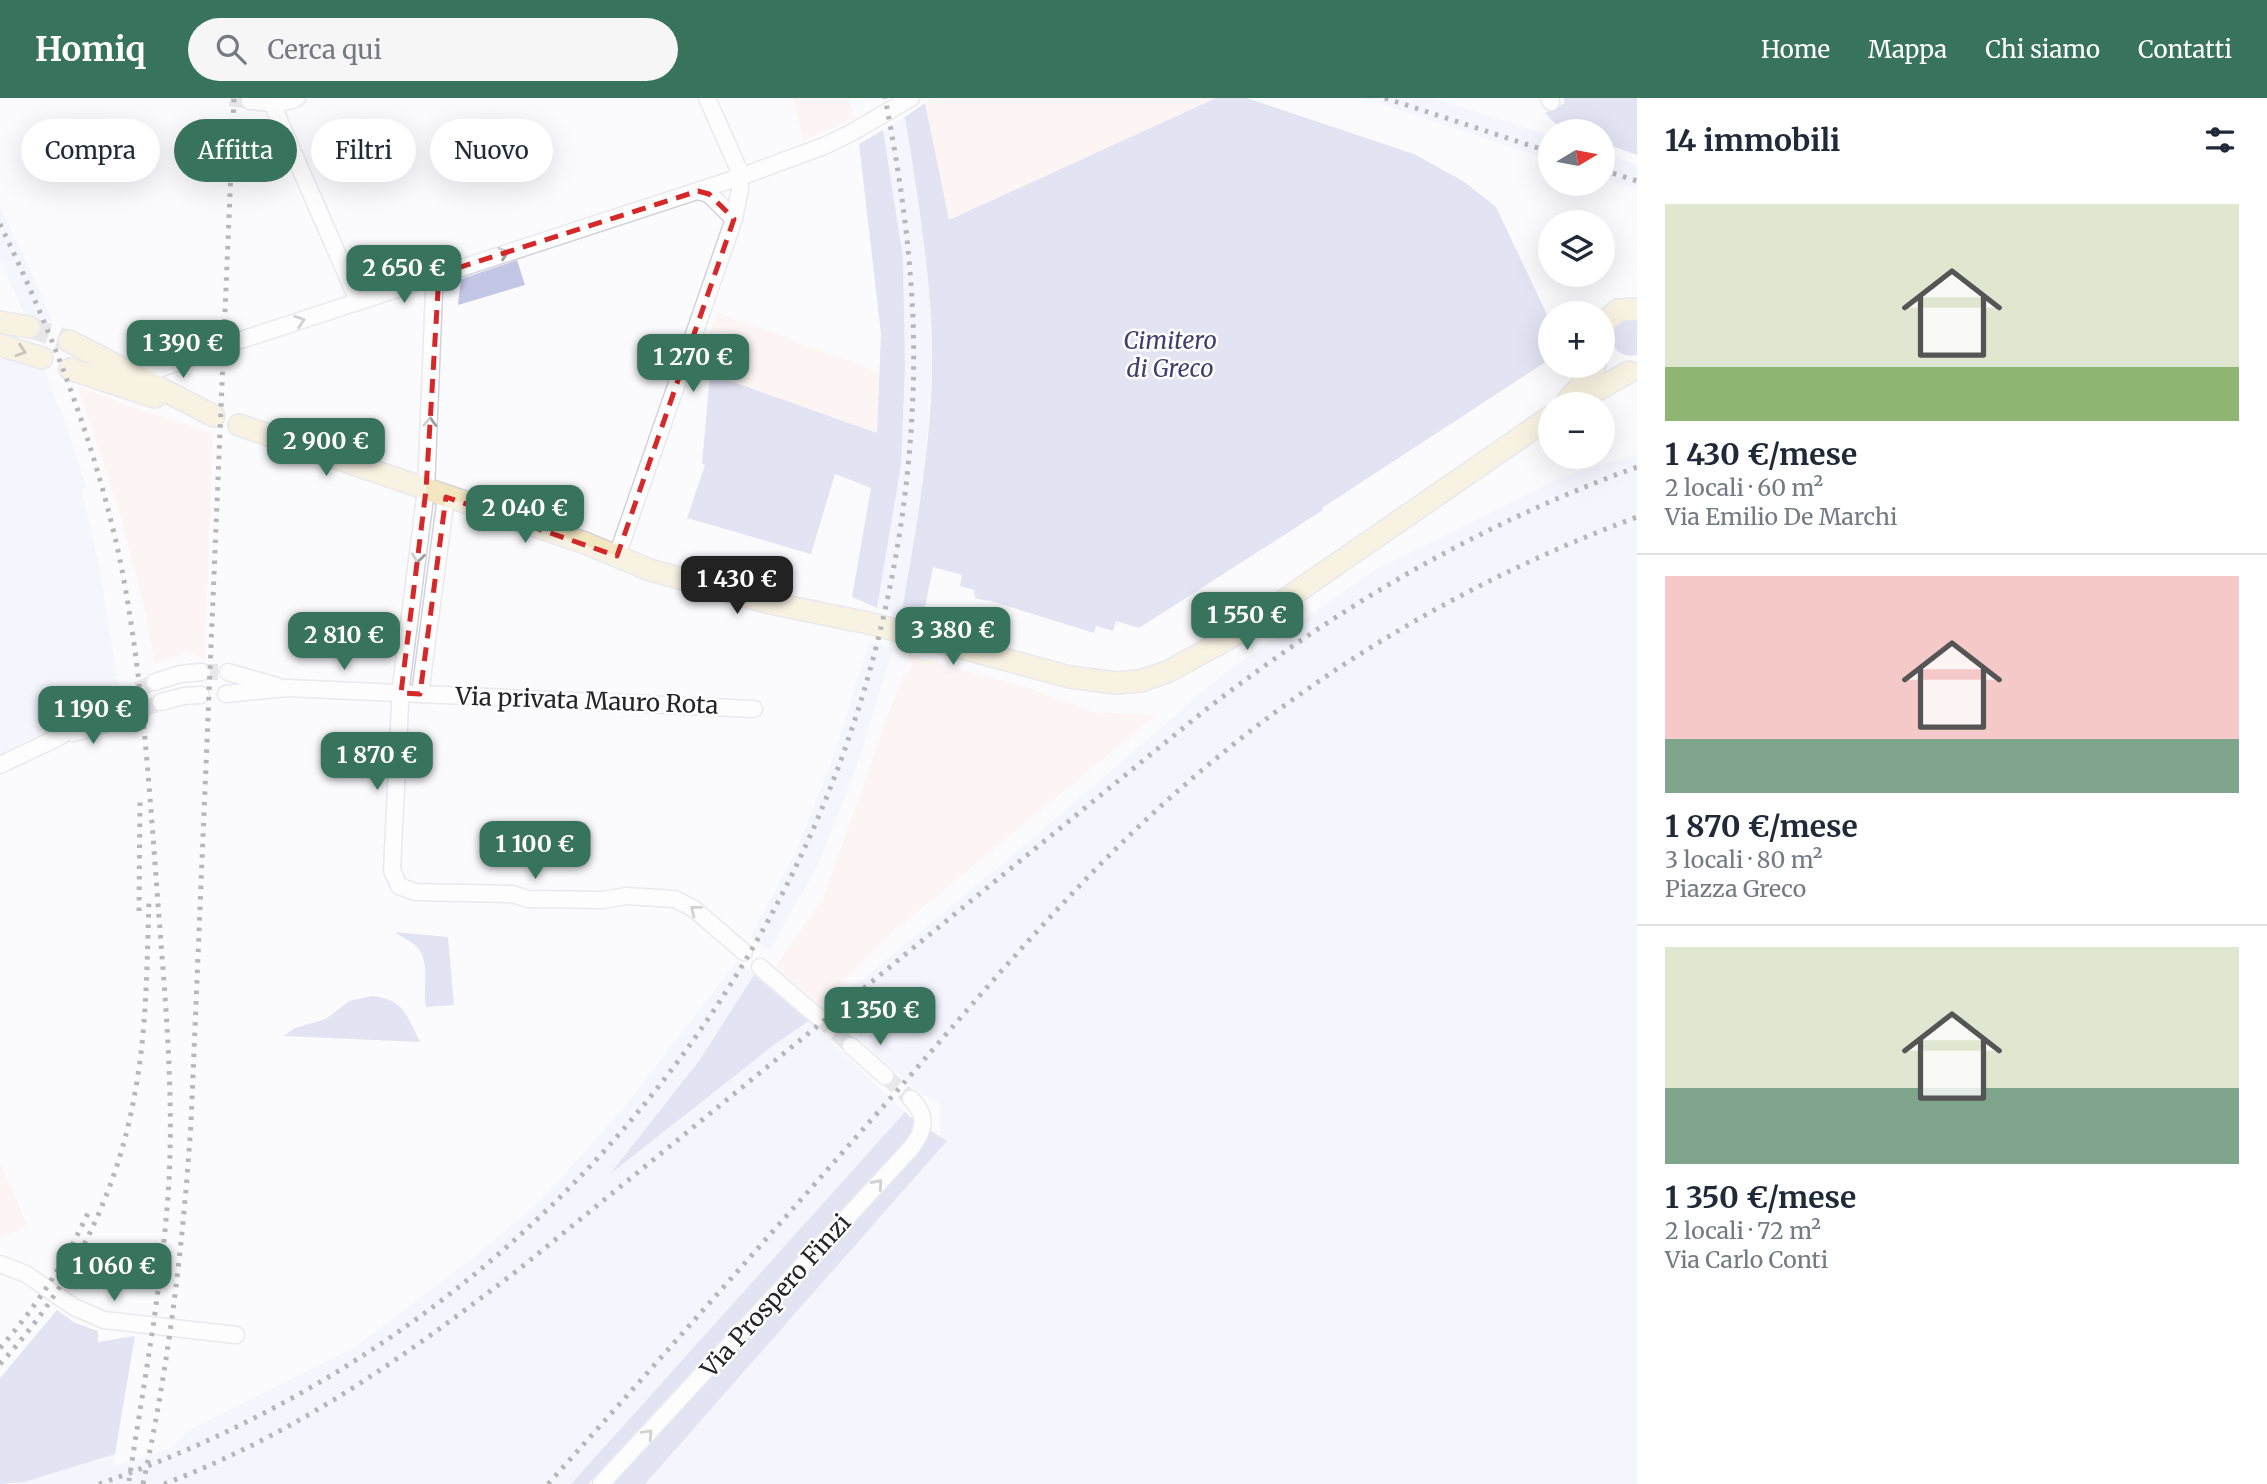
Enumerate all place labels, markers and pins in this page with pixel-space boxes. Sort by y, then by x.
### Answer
pin: 2 650 € [339,246,469,305]
pin: 1 390 € [118,320,248,380]
pin: 1 270 € [628,334,758,394]
pin: 2 900 € [261,418,391,478]
pin: 2 040 € [460,486,590,545]
pin: 1 430 € [672,556,802,616]
pin: 1 550 € [1182,592,1312,652]
pin: 3 380 € [888,608,1018,667]
pin: 2 810 € [279,612,409,672]
pin: 1 190 € [28,686,158,746]
pin: 1 870 € [312,732,442,792]
pin: 1 100 € [470,822,600,881]
pin: 1 350 € [815,988,945,1047]
pin: 1 060 € [49,1244,179,1303]

